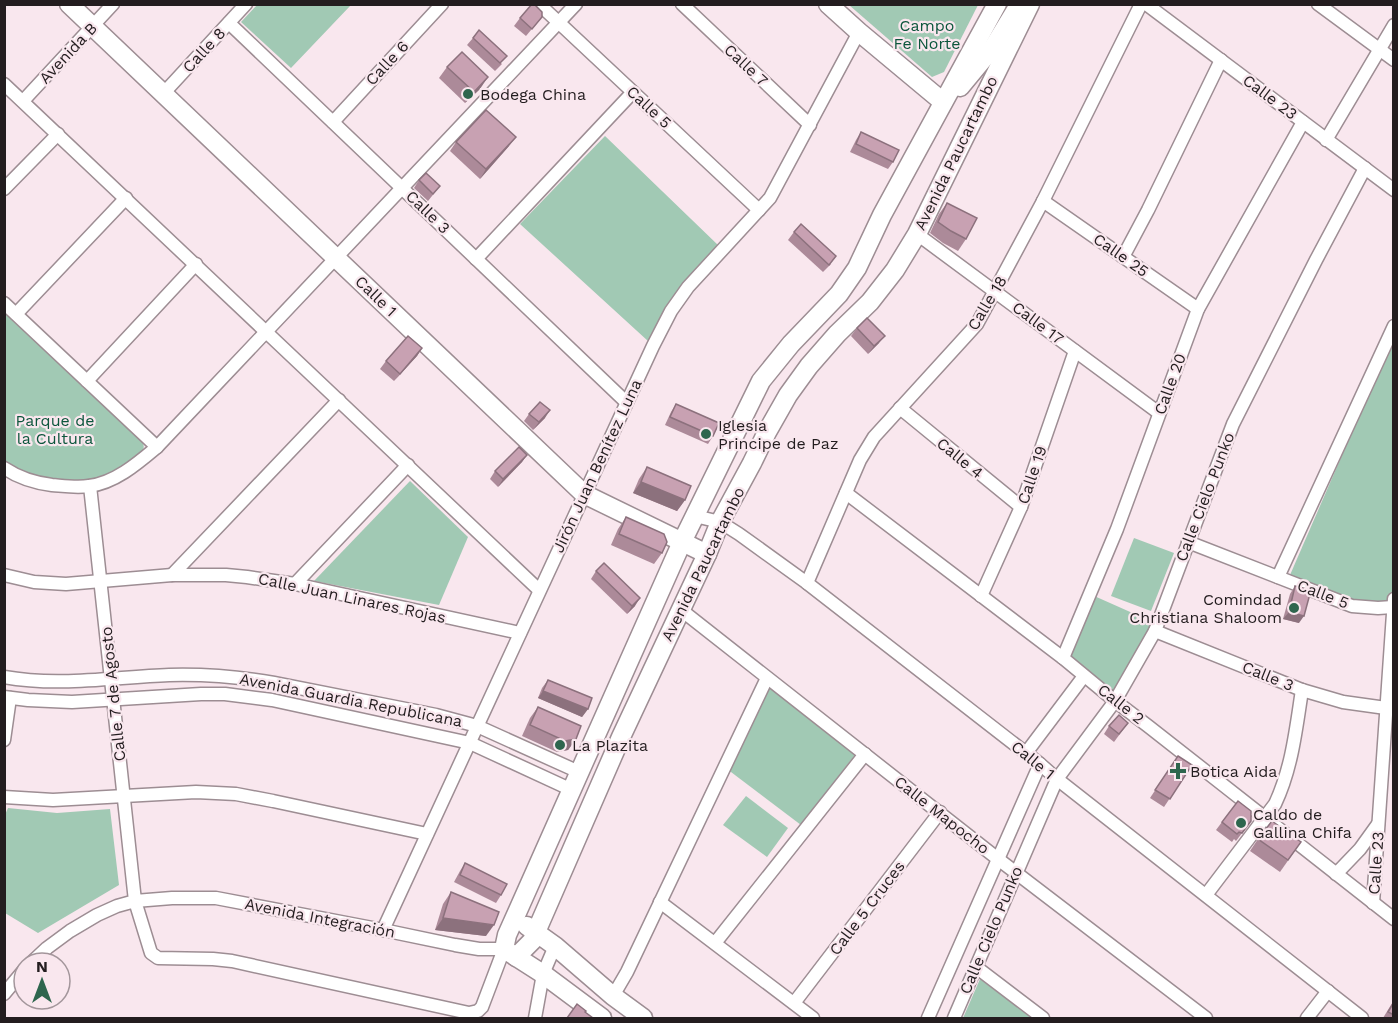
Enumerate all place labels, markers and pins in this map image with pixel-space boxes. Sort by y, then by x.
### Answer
place label: Bodega China [480,85,586,104]
marker: Bodega China [461,87,475,101]
place label: Iglesia Principe de Paz [718,416,838,453]
marker: Iglesia Principe de Paz [699,427,713,441]
place label: Comindad Christiana Shaloom [1129,590,1282,627]
marker: Comindad Christiana Shaloom [1287,601,1301,615]
place label: La Plazita [572,736,648,755]
marker: La Plazita [553,738,567,752]
place label: Botica Aida [1190,762,1277,781]
marker: Botica Aida [1171,764,1185,778]
place label: Caldo de Gallina Chifa [1253,805,1352,842]
marker: Caldo de Gallina Chifa [1234,816,1248,830]

